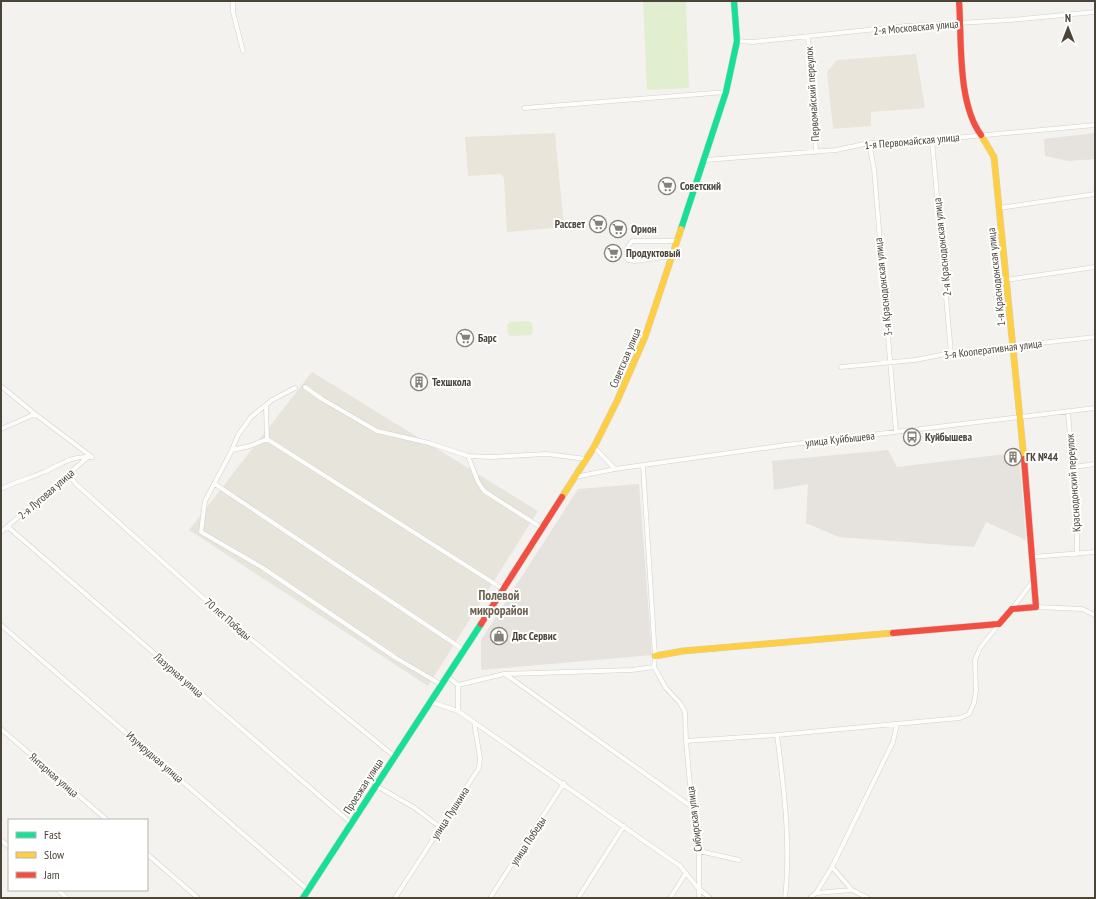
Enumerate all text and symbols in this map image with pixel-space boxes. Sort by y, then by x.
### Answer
north arrow [1048,8,1088,48]
text: N [1065,11,1071,25]
street label: 2-я Московская улица [873,16,959,38]
street label: Первомайский переулок [802,45,822,142]
street label: 1-я Первомайская улица [864,130,960,152]
supermarket icon: Советский [657,176,677,196]
place label: Советский [680,179,721,193]
street label: 2-я Краснодонская улица [930,197,954,297]
supermarket icon: Рассвет [588,214,608,234]
place label: Рассвет [555,217,585,231]
supermarket icon: Орион [608,219,628,239]
place label: Орион [631,222,657,236]
street label: 1-я Краснодонская улица [984,227,1008,327]
street label: 3-я Краснодонская улица [871,237,895,337]
supermarket icon: Продуктовый [603,243,623,263]
place label: Продуктовый [626,246,680,260]
street label: Советская улица [606,326,644,390]
supermarket icon: Барс [455,328,475,348]
place label: Барс [478,331,497,345]
street label: 3-я Кооперативная улица [943,336,1043,362]
building icon: Техшкола [409,372,429,392]
place label: Техшкола [432,375,471,389]
bus stop icon: Куйбышева [902,427,922,447]
street label: улица Куйбышева [805,428,875,450]
place label: Куйбышева [925,430,972,444]
street label: Краснодонский переулок [1063,433,1083,533]
building icon: ГК №44 [1003,447,1023,467]
place label: ГК №44 [1026,450,1059,464]
street label: 2-я Луговая улица [15,466,77,522]
district label: Полевой микрорайон [470,587,529,619]
street label: 70 лет Победы [202,595,254,643]
shop icon: Двс Сервис [489,626,509,646]
place label: Двс Сервис [512,629,557,643]
street label: Лазурная улица [151,649,207,700]
street label: Изумрудная улица [123,728,187,786]
street label: Янтарная улица [26,750,82,800]
street label: Проезжая улица [340,756,386,816]
street label: улица Пушкина [428,784,472,842]
street label: Сибирская улица [683,785,705,853]
street label: улица Победы [507,814,549,868]
legend [8,819,148,891]
text: Fast [44,827,62,842]
text: Slow [44,847,65,862]
text: Jam [43,867,60,882]

